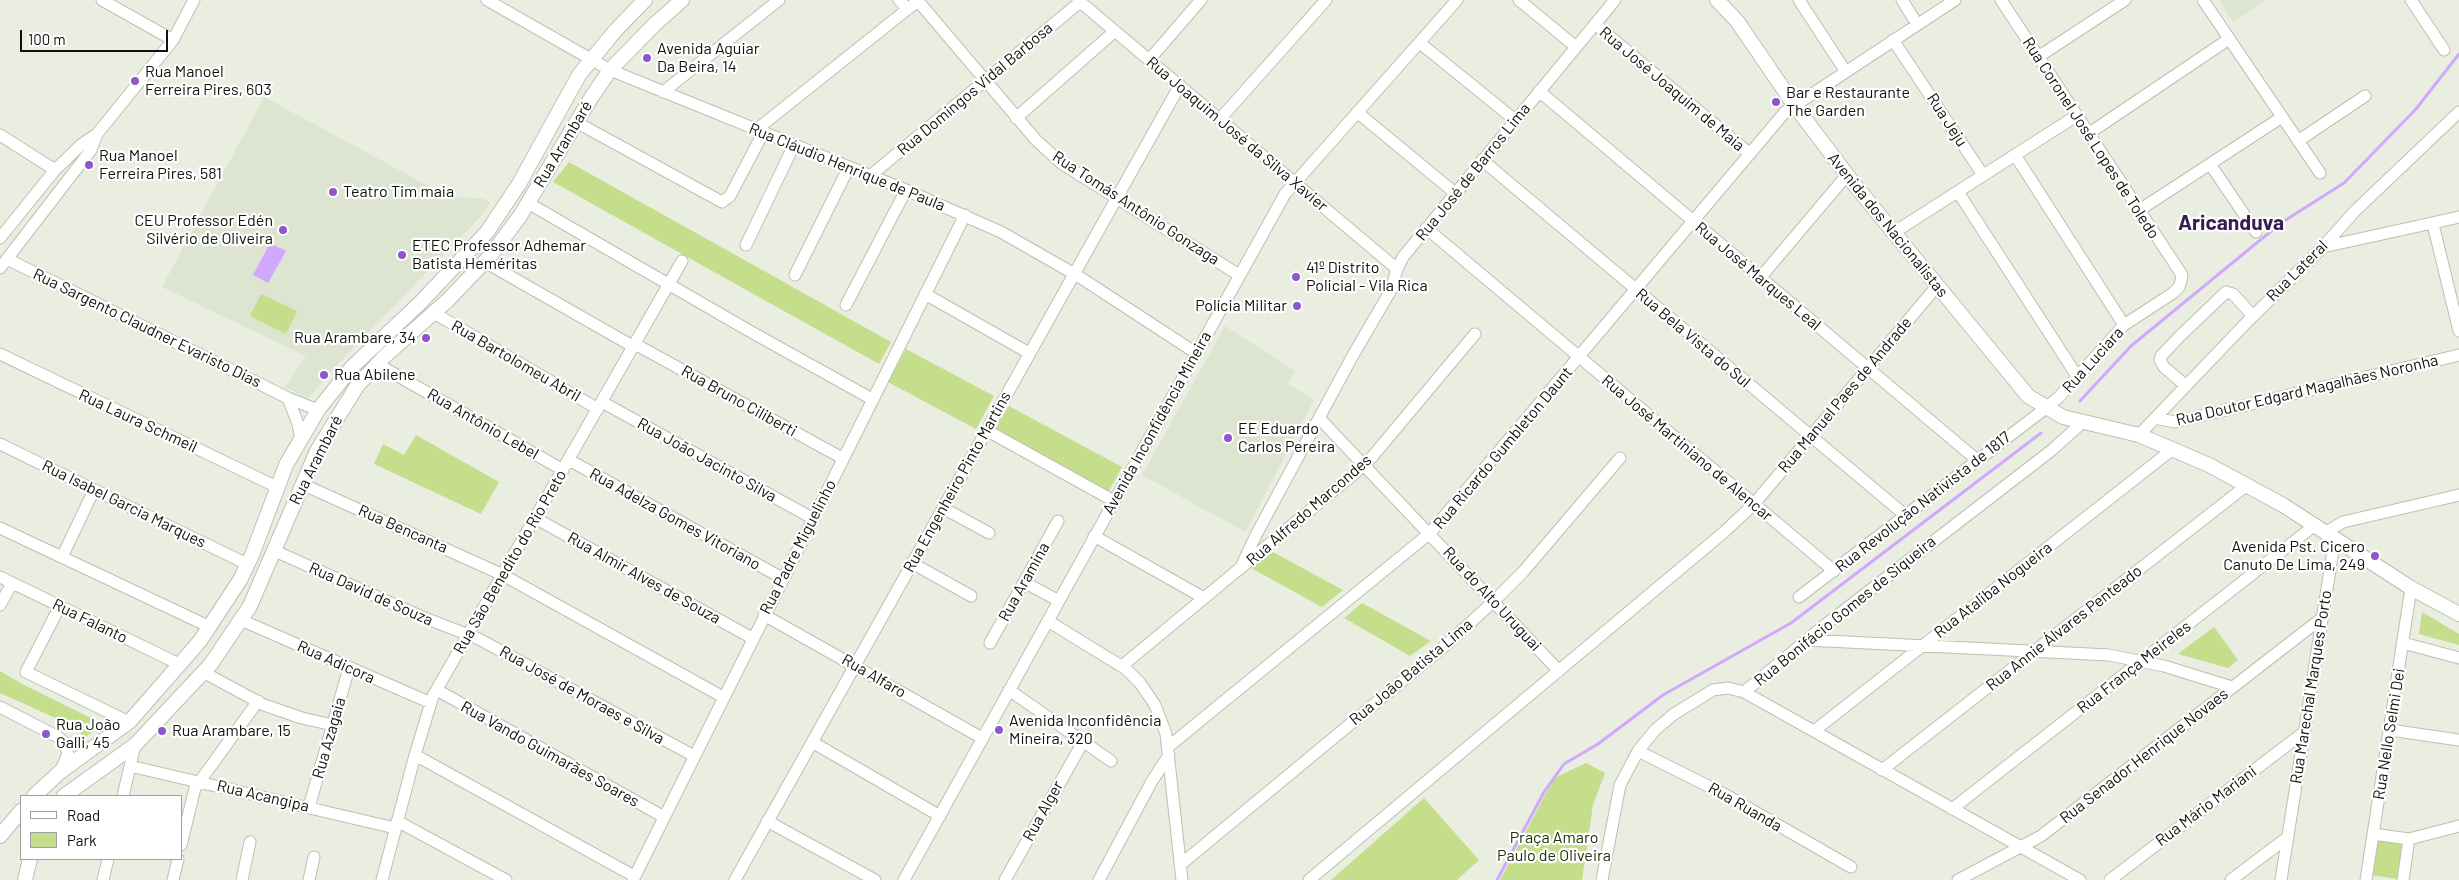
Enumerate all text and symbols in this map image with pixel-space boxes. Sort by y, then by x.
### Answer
street label: Rua Domingos Vidal Barbosa [893,18,1057,160]
scale bar [22,20,170,52]
street label: Rua José Joaquim de Maia [1596,23,1748,155]
text: 100 m [28,30,66,48]
street label: Rua Coronel José Lopes de Toledo [2019,34,2163,242]
place label: Avenida Aguiar Da Beira, 14 [657,39,760,77]
marker: Avenida Aguiar Da Beira, 14 [641,52,653,64]
street label: Rua Joaquim José da Silva Xavier [1143,53,1331,215]
place label: Rua Manoel Ferreira Pires, 603 [145,62,272,100]
marker: Rua Manoel Ferreira Pires, 603 [129,75,141,87]
place label: Bar e Restaurante The Garden [1786,83,1910,121]
street label: Rua Jeju [1923,90,1971,150]
marker: Bar e Restaurante The Garden [1770,96,1782,108]
street label: Rua Arambaré [530,97,596,191]
street label: Rua José de Barros Lima [1412,99,1534,245]
street label: Rua Cláudio Henrique de Paula [746,119,948,215]
place label: Rua Manoel Ferreira Pires, 581 [99,146,222,184]
street label: Rua Tomás Antônio Gonzaga [1049,147,1223,269]
street label: Avenida dos Nacionalistas [1824,149,1952,301]
marker: Rua Manoel Ferreira Pires, 581 [83,159,95,171]
place label: Teatro Tim maia [343,182,454,202]
marker: Teatro Tim maia [327,186,339,198]
district label: Aricanduva [2178,210,2284,236]
place label: CEU Professor Edén Silvério de Oliveira [134,211,273,249]
street label: Rua José Marques Leal [1691,218,1825,334]
marker: CEU Professor Edén Silvério de Oliveira [277,224,289,236]
place label: ETEC Professor Adhemar Batista Heméritas [412,236,586,274]
street label: Rua Lateral [2262,236,2332,306]
marker: ETEC Professor Adhemar Batista Heméritas [396,249,408,261]
place label: 41º Distrito Policial - Vila Rica [1306,258,1428,296]
street label: Rua Sargento Claudner Evaristo Dias [30,264,264,392]
marker: 41º Distrito Policial - Vila Rica [1290,271,1302,283]
street label: Rua Bela Vista do Sul [1632,284,1754,392]
place label: Polícia Militar [1195,296,1287,316]
marker: Polícia Militar [1291,300,1303,312]
street label: Rua Manuel Paes de Andrade [1774,313,1916,477]
street label: Rua Bartolomeu Abril [448,316,584,406]
street label: Rua Luciara [2058,323,2128,397]
place label: Rua Arambare, 34 [294,328,416,348]
street label: Avenida Inconfidência Mineira [1099,328,1215,518]
marker: Rua Arambare, 34 [420,332,432,344]
street label: Rua Doutor Edgard Magalhães Noronha [2174,350,2440,430]
street label: Rua Bruno Ciliberti [678,361,800,441]
street label: Rua Ricardo Gumbleton Daunt [1429,363,1577,533]
place label: Rua Abilene [334,365,416,385]
marker: Rua Abilene [318,369,330,381]
street label: Rua José Martiniano de Alencar [1598,371,1776,525]
street label: Rua Antônio Lebel [424,384,542,464]
street label: Rua Laura Schmeil [76,385,200,457]
street label: Rua Engenheiro Pinto Martins [899,388,1015,576]
street label: Rua Arambaré [285,412,347,508]
street label: Rua João Jacinto Silva [634,414,780,506]
place label: EE Eduardo Carlos Pereira [1238,419,1335,457]
street label: Rua Revolução Nativista de 1817 [1832,428,2014,576]
marker: EE Eduardo Carlos Pereira [1222,432,1234,444]
street label: Rua Alfredo Marcondes [1243,450,1375,570]
street label: Rua Isabel Garcia Marques [39,456,209,552]
street label: Rua Adelza Gomes Vitoriano [586,464,764,574]
street label: Rua São Benedito do Rio Preto [449,467,571,657]
street label: Rua Padre Miguelinho [756,477,840,617]
street label: Rua Bencanta [355,501,451,557]
street label: Rua Almir Alves de Souza [564,528,724,628]
street label: Rua Bonifácio Gomes de Siqueira [1750,532,1940,690]
place label: Avenida Pst. Cicero Canuto De Lima, 249 [2223,537,2365,575]
street label: Rua Ataliba Nogueira [1930,538,2056,642]
street label: Rua Aramina [994,539,1054,625]
street label: Rua do Alto Uruguai [1439,543,1545,655]
marker: Avenida Pst. Cicero Canuto De Lima, 249 [2369,550,2381,562]
street label: Rua David de Souza [306,558,436,630]
street label: Rua Annie Álvares Penteado [1982,561,2146,695]
street label: Rua Marechal Marques Porto [2286,589,2336,785]
street label: Rua Falanto [49,595,131,647]
street label: Rua João Batista Lima [1345,615,1477,729]
street label: Rua França Meireles [2073,617,2195,717]
street label: Rua Adicora [294,636,378,688]
street label: Rua José de Moraes e Silva [496,642,668,748]
street label: Rua Alfaro [838,650,910,702]
street label: Rua Nello Selmi Dei [2369,667,2409,801]
street label: Rua Senador Henrique Novaes [2056,684,2232,828]
street label: Rua Azagaia [308,695,350,781]
street label: Rua Vando Guimarães Soares [458,697,642,811]
place label: Avenida Inconfidência Mineira, 320 [1009,711,1161,749]
place label: Rua João Galli, 45 [56,715,120,753]
place label: Rua Arambare, 15 [172,721,291,741]
marker: Avenida Inconfidência Mineira, 320 [993,724,1005,736]
marker: Rua Arambare, 15 [156,725,168,737]
marker: Rua João Galli, 45 [40,728,52,740]
street label: Rua Mário Mariani [2152,762,2260,850]
street label: Rua Acangipa [215,776,311,816]
street label: Rua Alger [1019,777,1067,845]
street label: Rua Ruanda [1705,778,1785,836]
legend [20,795,182,860]
text: Road [67,806,100,824]
park label: Praça Amaro Paulo de Oliveira [1497,828,1611,866]
text: Park [67,831,96,849]

